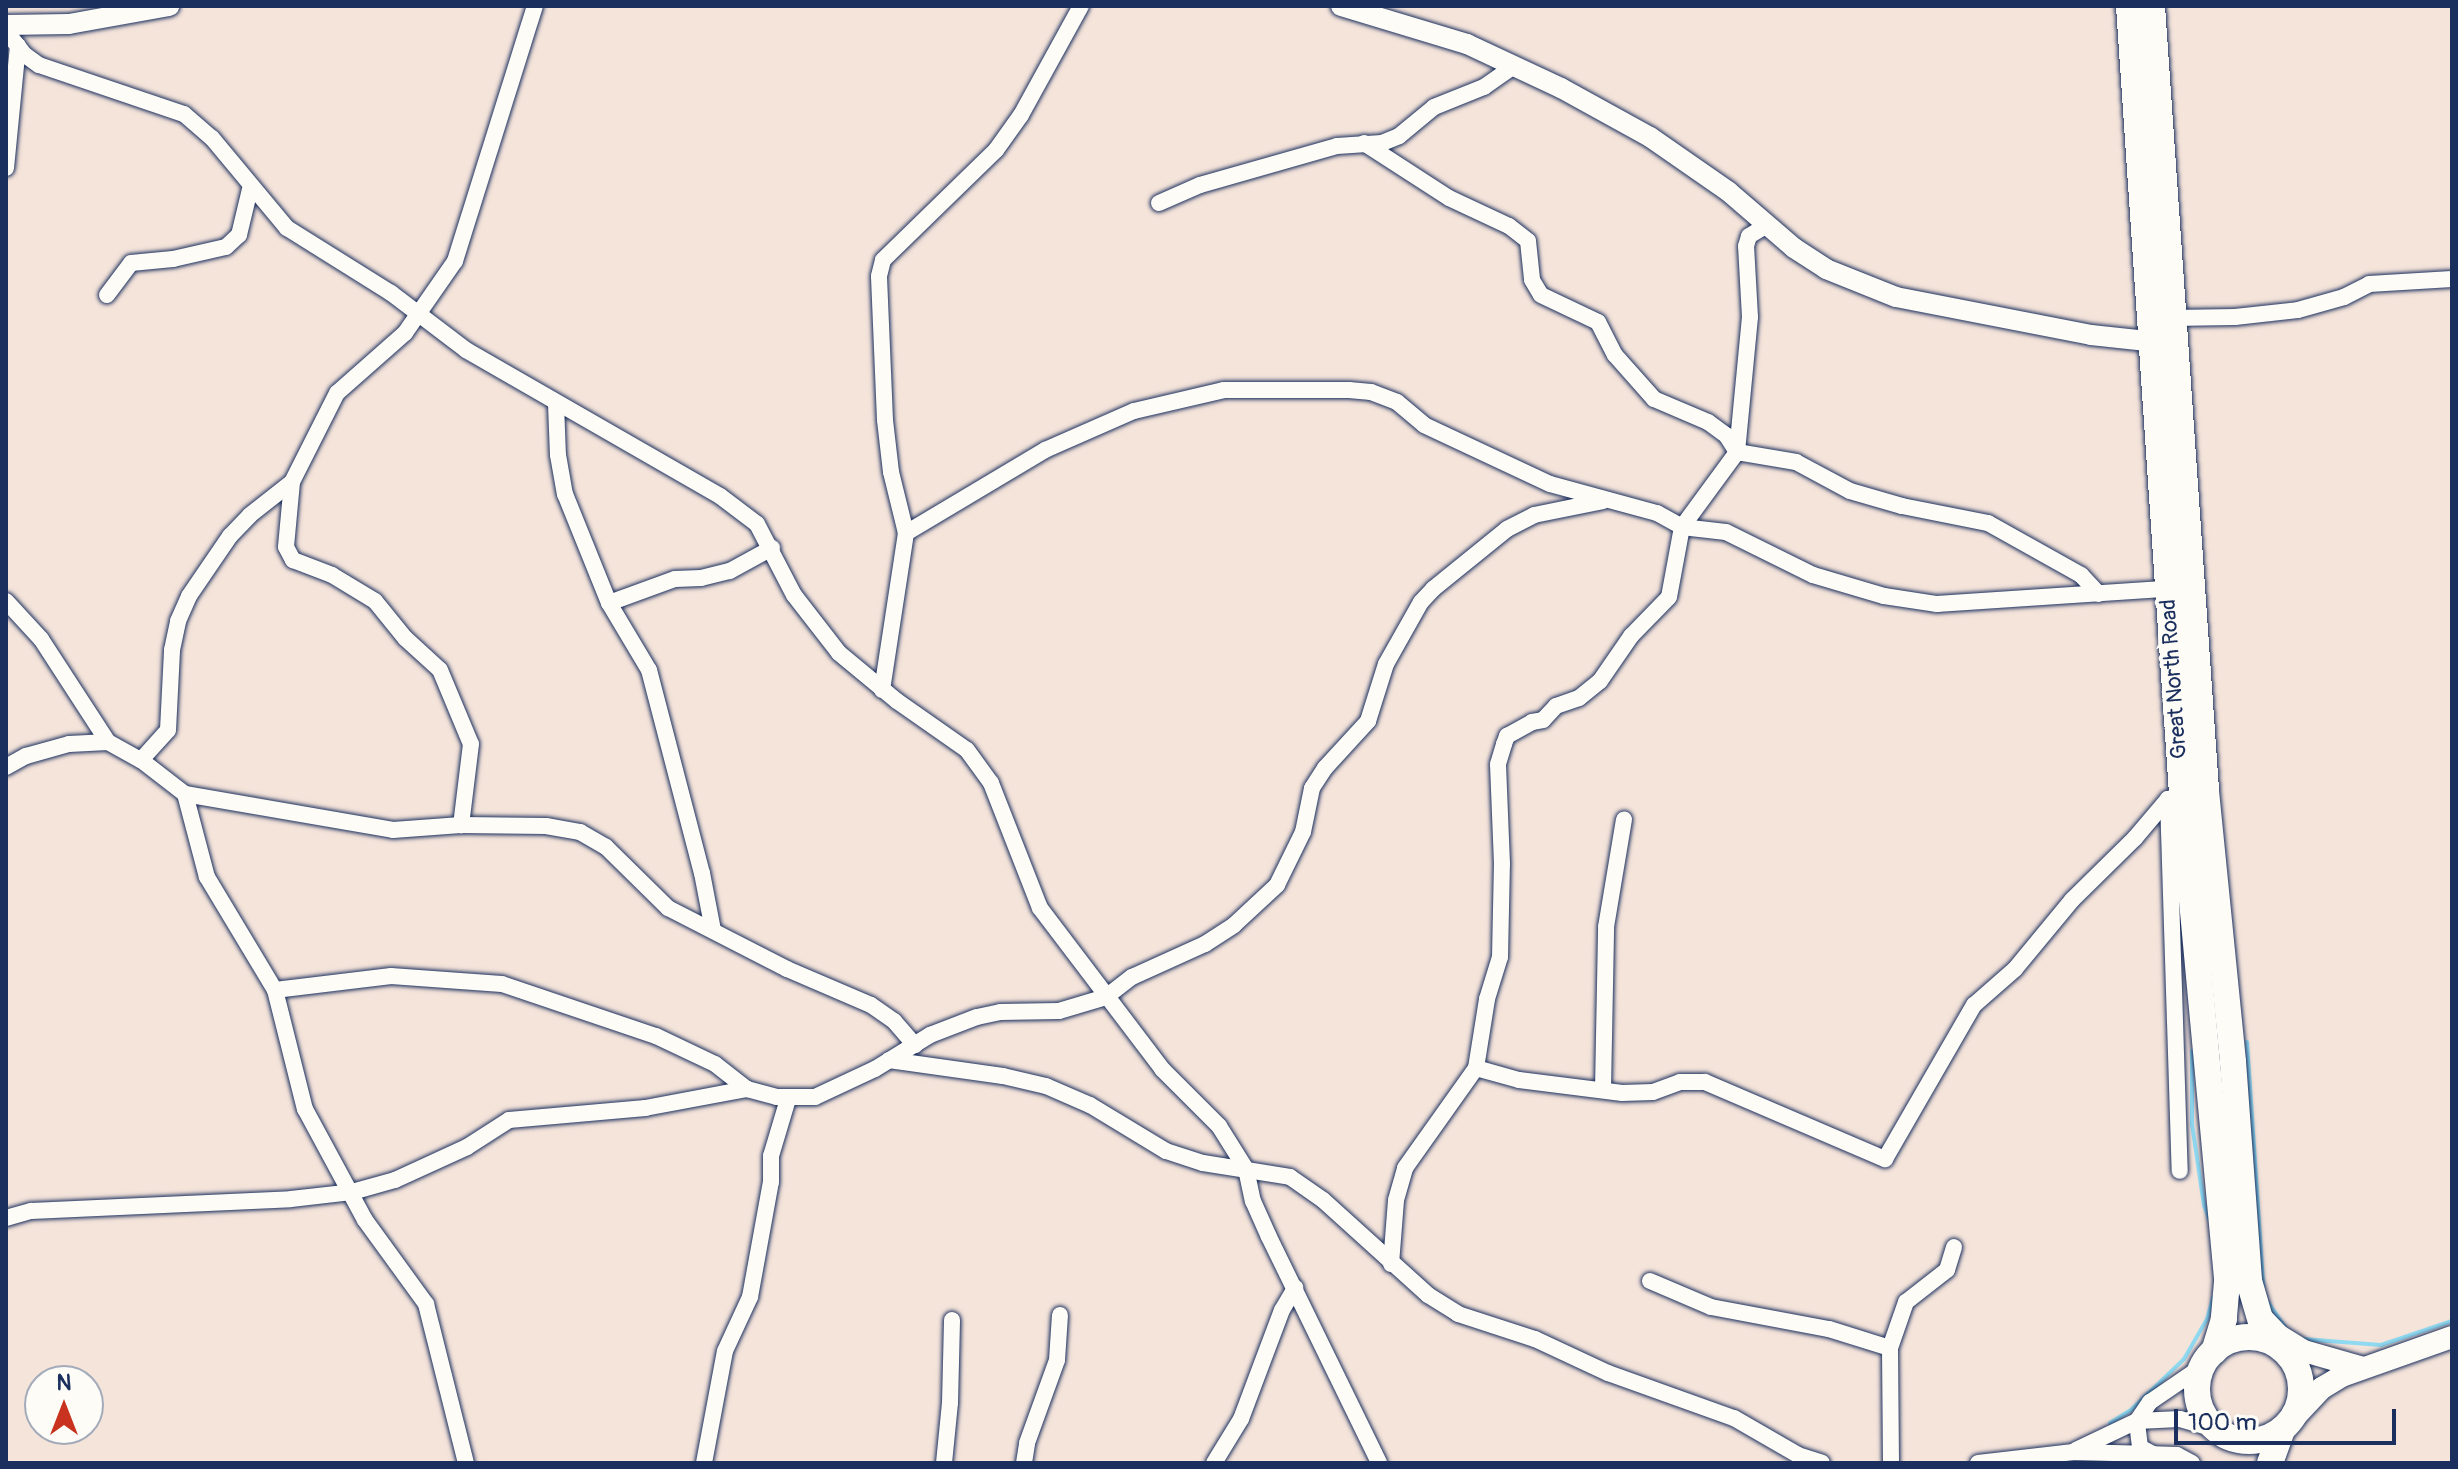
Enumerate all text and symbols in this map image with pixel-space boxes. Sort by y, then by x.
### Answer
street label: Great North Road [2155,598,2193,760]
north arrow [24,1365,104,1445]
text: N [57,1369,71,1397]
scale bar [2178,1393,2400,1443]
text: 100 m [2188,1408,2257,1437]

